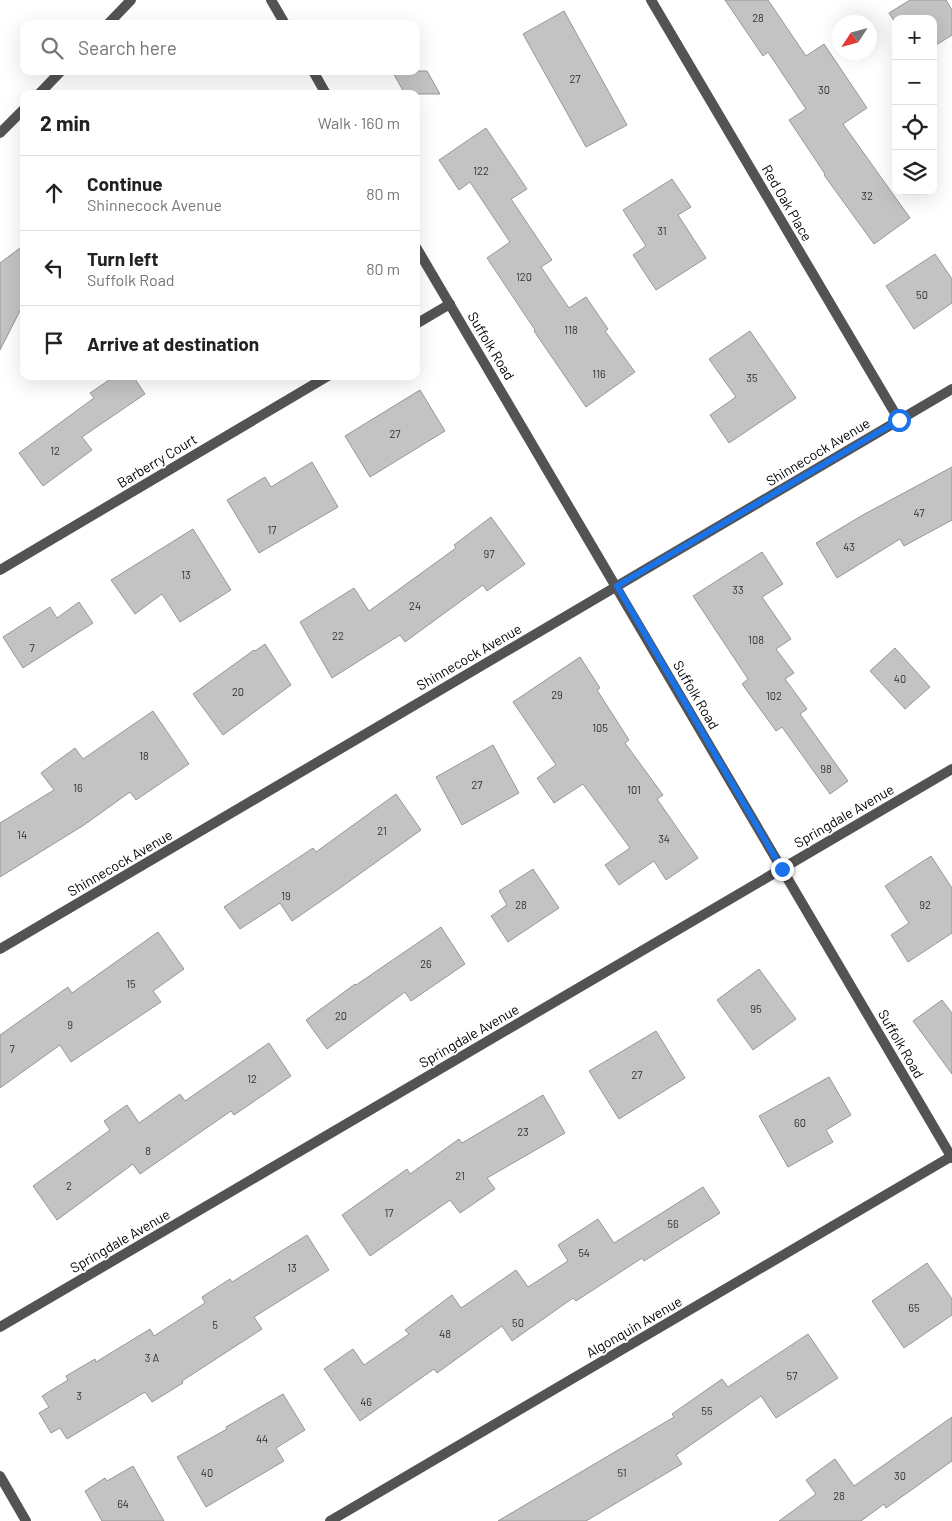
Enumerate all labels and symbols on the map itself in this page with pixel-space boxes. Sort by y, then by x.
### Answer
house number: 28 [752,11,764,24]
north arrow [832,15,877,60]
house number: 27 [569,72,581,85]
house number: 30 [818,83,830,96]
street label: Red Oak Place [759,162,816,244]
house number: 122 [473,164,489,177]
house number: 32 [861,189,873,202]
house number: 31 [657,224,667,237]
house number: 120 [516,270,532,283]
house number: 50 [916,288,928,301]
street label: Suffolk Road [464,309,518,383]
house number: 118 [564,323,578,336]
house number: 116 [592,367,606,380]
house number: 35 [746,371,758,384]
route start [888,409,911,432]
street label: Shinnecock Avenue [763,414,873,489]
house number: 27 [389,427,401,440]
street label: Barberry Court [114,430,200,491]
house number: 12 [50,444,60,457]
house number: 47 [914,506,924,519]
house number: 17 [267,523,277,536]
house number: 43 [843,540,855,553]
house number: 97 [484,547,494,560]
house number: 13 [181,568,191,581]
house number: 33 [732,583,744,596]
house number: 24 [409,599,421,612]
street label: Shinnecock Avenue [413,620,524,693]
house number: 22 [332,629,344,642]
house number: 108 [748,633,764,646]
house number: 7 [29,641,35,654]
street label: Suffolk Road [670,657,723,732]
house number: 40 [894,672,906,685]
house number: 20 [232,685,244,698]
house number: 29 [551,688,563,701]
house number: 102 [766,689,782,702]
house number: 105 [592,721,608,734]
house number: 18 [139,749,149,762]
house number: 98 [820,762,832,775]
house number: 27 [471,778,483,791]
street label: Springdale Avenue [791,780,897,851]
house number: 16 [73,781,83,794]
house number: 101 [627,783,641,796]
house number: 21 [377,824,387,837]
street label: Shinnecock Avenue [64,826,175,899]
house number: 14 [17,828,27,841]
house number: 34 [658,832,670,845]
route end [771,858,794,881]
house number: 19 [281,889,291,902]
house number: 28 [515,898,527,911]
house number: 92 [919,898,931,911]
house number: 26 [420,957,432,970]
house number: 15 [126,977,136,990]
street label: Springdale Avenue [416,1000,522,1071]
house number: 95 [750,1002,762,1015]
street label: Suffolk Road [875,1006,928,1081]
house number: 20 [335,1009,347,1022]
house number: 9 [67,1018,73,1031]
house number: 7 [9,1042,15,1055]
house number: 27 [631,1068,643,1081]
house number: 12 [247,1072,257,1085]
house number: 60 [794,1116,806,1129]
house number: 23 [517,1125,529,1138]
house number: 8 [145,1144,151,1157]
house number: 21 [455,1169,465,1182]
house number: 2 [66,1179,72,1192]
street label: Springdale Avenue [67,1205,173,1276]
house number: 17 [384,1206,394,1219]
house number: 56 [667,1217,679,1230]
house number: 54 [578,1246,590,1259]
house number: 13 [287,1261,297,1274]
street label: Algonquin Avenue [583,1292,685,1361]
house number: 65 [908,1301,920,1314]
house number: 50 [512,1316,524,1329]
house number: 5 [212,1318,218,1331]
house number: 48 [439,1327,451,1340]
house number: 3 A [145,1351,160,1364]
house number: 57 [787,1369,797,1382]
house number: 3 [76,1389,82,1402]
house number: 46 [360,1395,372,1408]
house number: 55 [701,1404,713,1417]
house number: 44 [256,1432,268,1445]
house number: 40 [201,1466,213,1479]
house number: 51 [617,1466,627,1479]
house number: 30 [894,1469,906,1482]
house number: 28 [833,1489,845,1502]
house number: 64 [117,1497,129,1510]

